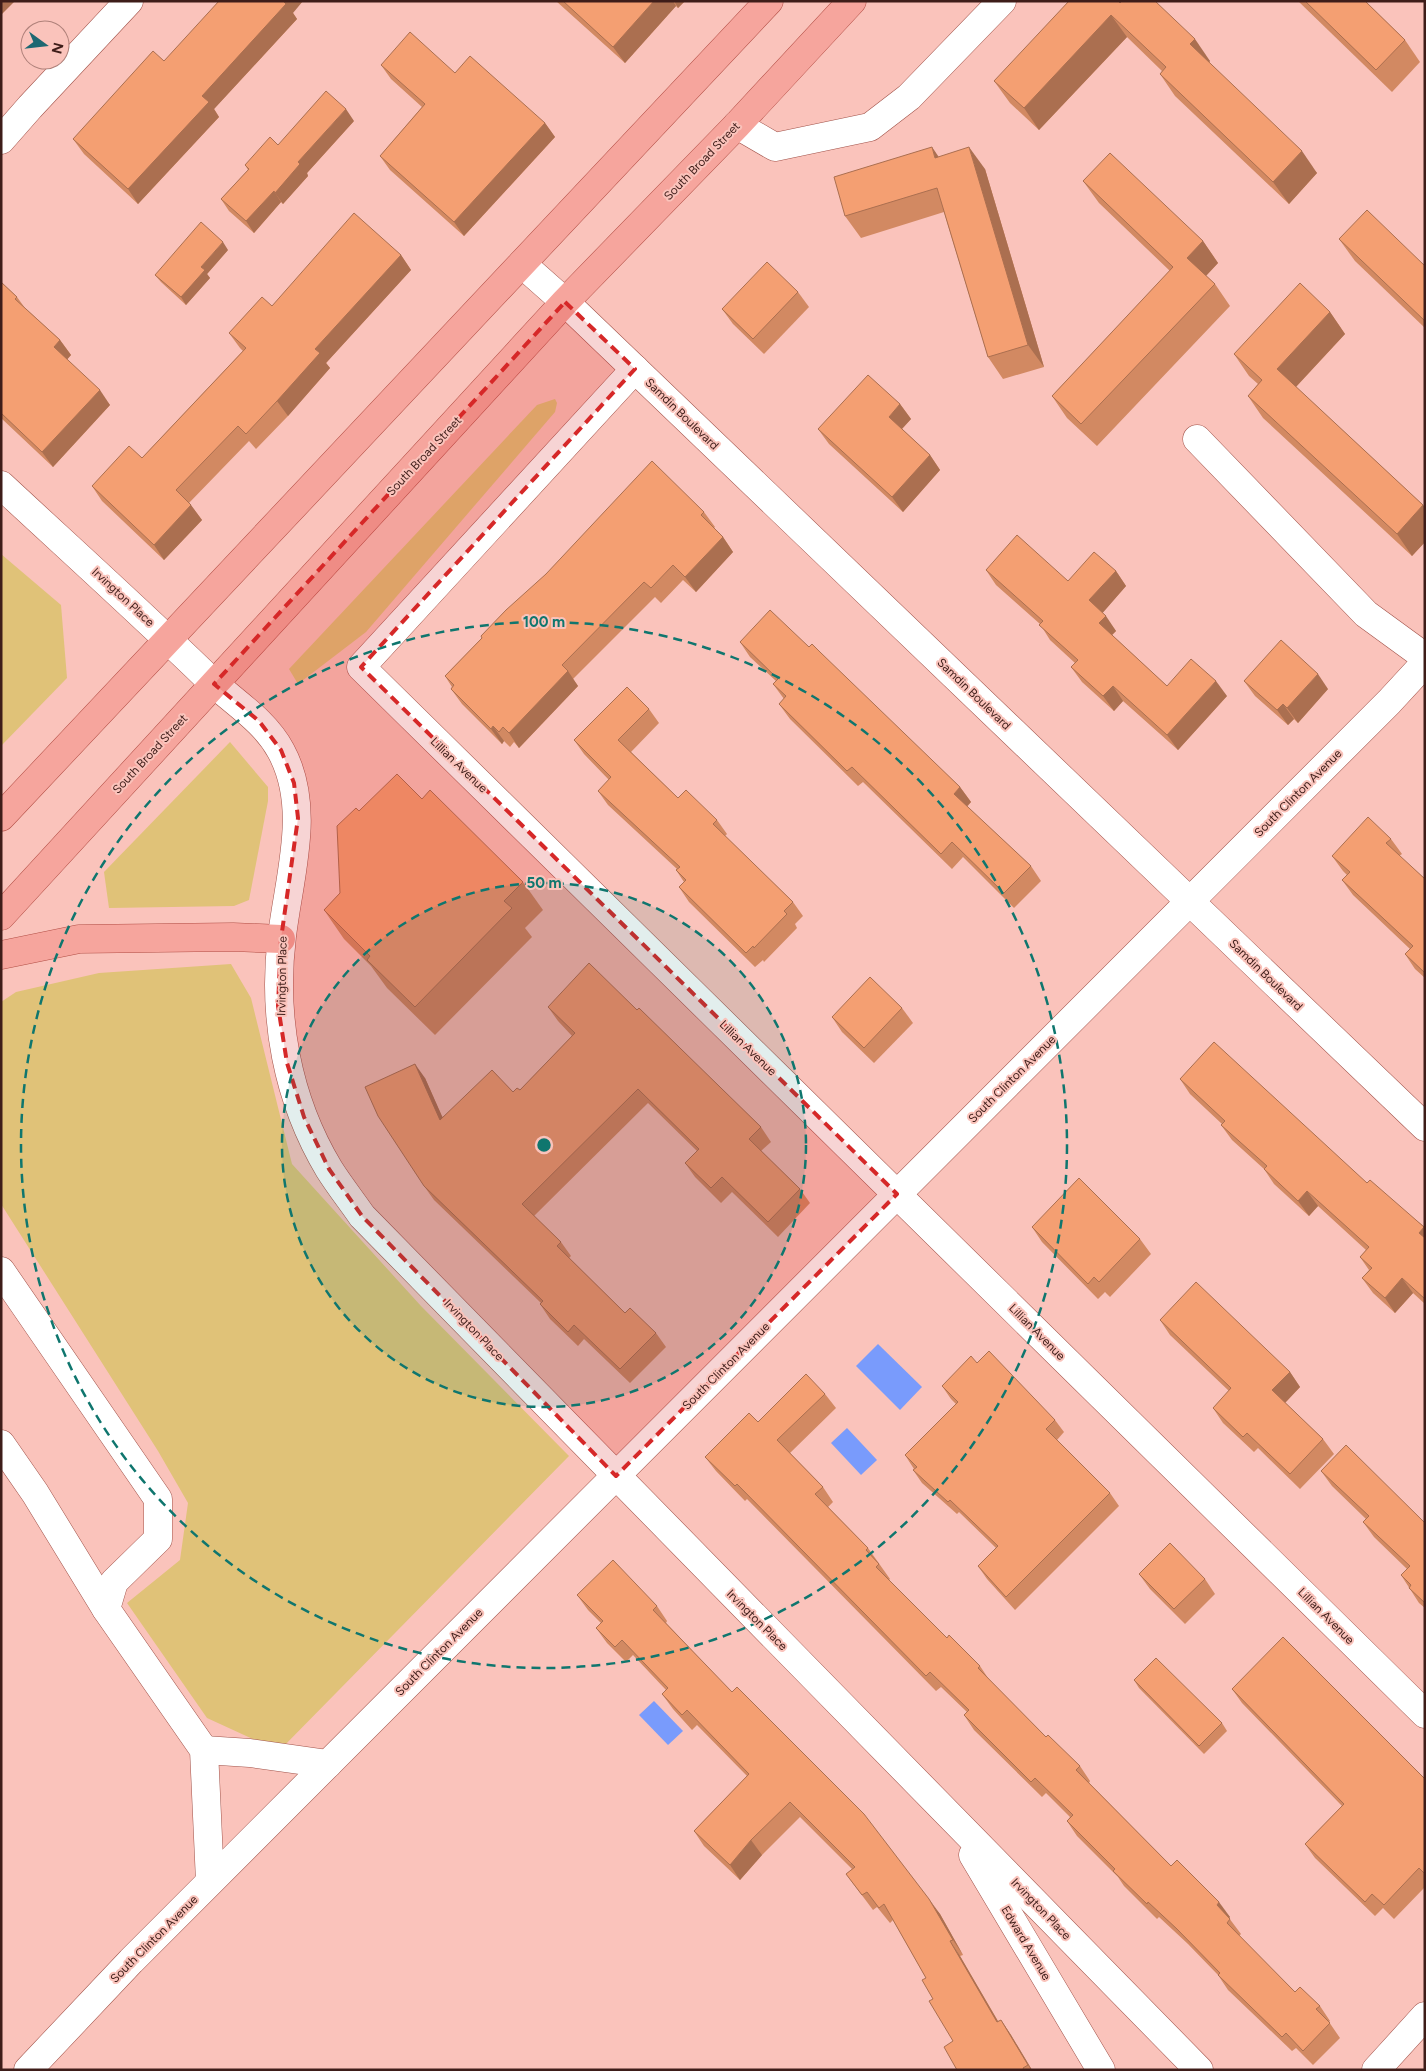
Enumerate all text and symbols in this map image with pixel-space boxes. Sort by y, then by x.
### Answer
north arrow [20,20,70,70]
text: N [47,41,67,56]
street label: South Broad Street [661,119,743,203]
street label: Samdin Boulevard [642,375,722,453]
street label: South Broad Street [384,413,465,499]
street label: Irvington Place [89,565,157,630]
text: 100 m [523,613,565,631]
street label: Samdin Boulevard [934,655,1014,733]
street label: South Broad Street [110,711,191,797]
street label: Lillian Avenue [428,734,491,796]
street label: South Clinton Avenue [1251,746,1345,840]
text: 50 m [526,874,562,892]
street label: Irvington Place [274,935,290,1016]
street label: Samdin Boulevard [1226,936,1306,1014]
street label: Lillian Avenue [717,1017,780,1079]
street label: South Clinton Avenue [965,1032,1059,1126]
centre of rings [535,1136,553,1154]
street label: Irvington Place [441,1296,507,1364]
street label: Lillian Avenue [1006,1301,1068,1363]
street label: South Clinton Avenue [679,1319,773,1413]
street label: Lillian Avenue [1295,1585,1357,1647]
street label: Irvington Place [724,1587,791,1654]
street label: South Clinton Avenue [392,1605,486,1699]
street label: Irvington Place [1008,1875,1074,1943]
street label: South Clinton Avenue [107,1892,201,1986]
street label: Edward Avenue [998,1903,1054,1983]

